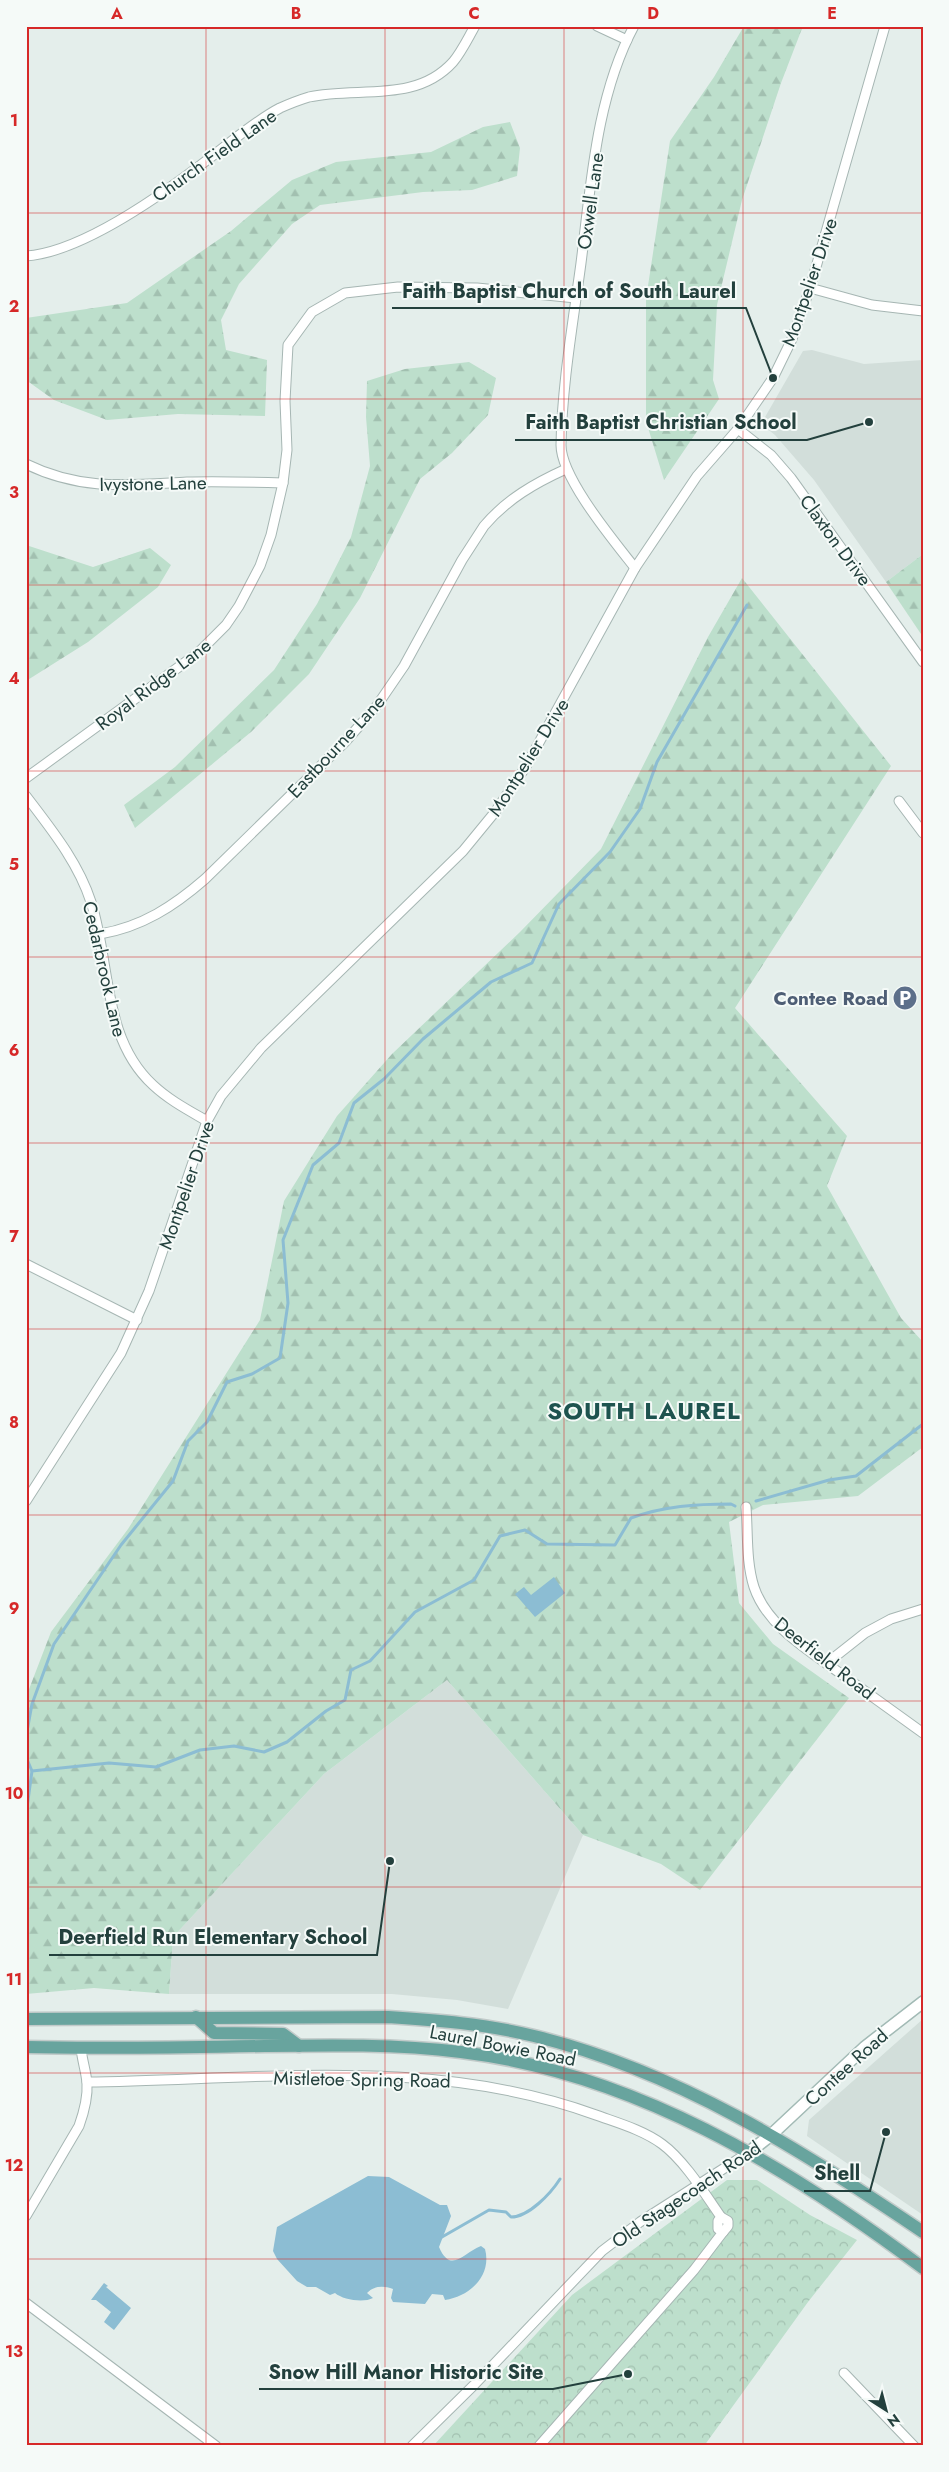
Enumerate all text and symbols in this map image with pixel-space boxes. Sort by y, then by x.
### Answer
text: A [110,2,123,25]
text: B [291,2,301,25]
text: C [468,2,480,25]
text: D [647,2,659,25]
text: E [827,2,837,25]
street label: Church Field Lane [147,102,282,208]
text: 1 [10,109,18,132]
street label: Oxwell Lane [570,151,611,251]
street label: Montpelier Drive [775,214,844,350]
callout: Faith Baptist Church of South Laurel [392,273,746,308]
text: Faith Baptist Church of South Laurel [402,277,736,306]
text: 2 [9,295,19,318]
callout: Faith Baptist Christian School [515,405,807,440]
text: Faith Baptist Christian School [525,408,797,437]
street label: Ivystone Lane [99,469,207,498]
text: 3 [9,481,19,504]
street label: Claxton Drive [793,489,878,592]
street label: Royal Ridge Lane [90,632,217,737]
text: 4 [8,667,20,690]
street label: Eastbourne Lane [281,689,392,804]
street label: Montpelier Drive [481,693,576,821]
text: 5 [9,853,19,876]
street label: Cedarbrook Lane [76,899,133,1040]
place label: Contee Road [774,985,888,1012]
parking icon: Contee Road [892,985,918,1011]
text: 6 [9,1039,19,1062]
street label: Montpelier Drive [152,1117,221,1253]
text: 7 [9,1225,19,1248]
district label: SOUTH LAUREL [547,1393,741,1428]
text: 8 [9,1411,19,1434]
text: 9 [9,1597,19,1620]
street label: Deerfield Road [769,1610,881,1706]
text: 10 [5,1782,23,1805]
callout: Deerfield Run Elementary School [49,1920,377,1955]
text: Deerfield Run Elementary School [59,1923,367,1952]
text: 11 [6,1968,22,1991]
street label: Laurel Bowie Road [427,2018,579,2073]
street label: Contee Road [799,2022,894,2112]
street label: Mistletoe Spring Road [273,2064,451,2095]
street label: Old Stagecoach Road [606,2134,766,2255]
text: 12 [5,2154,23,2177]
callout: Shell [804,2156,870,2191]
text: Shell [814,2159,860,2188]
text: 13 [5,2340,23,2363]
callout: Snow Hill Manor Historic Site [259,2354,553,2389]
text: Snow Hill Manor Historic Site [269,2358,543,2387]
north arrow [862,2384,912,2434]
text: N [883,2409,904,2432]

